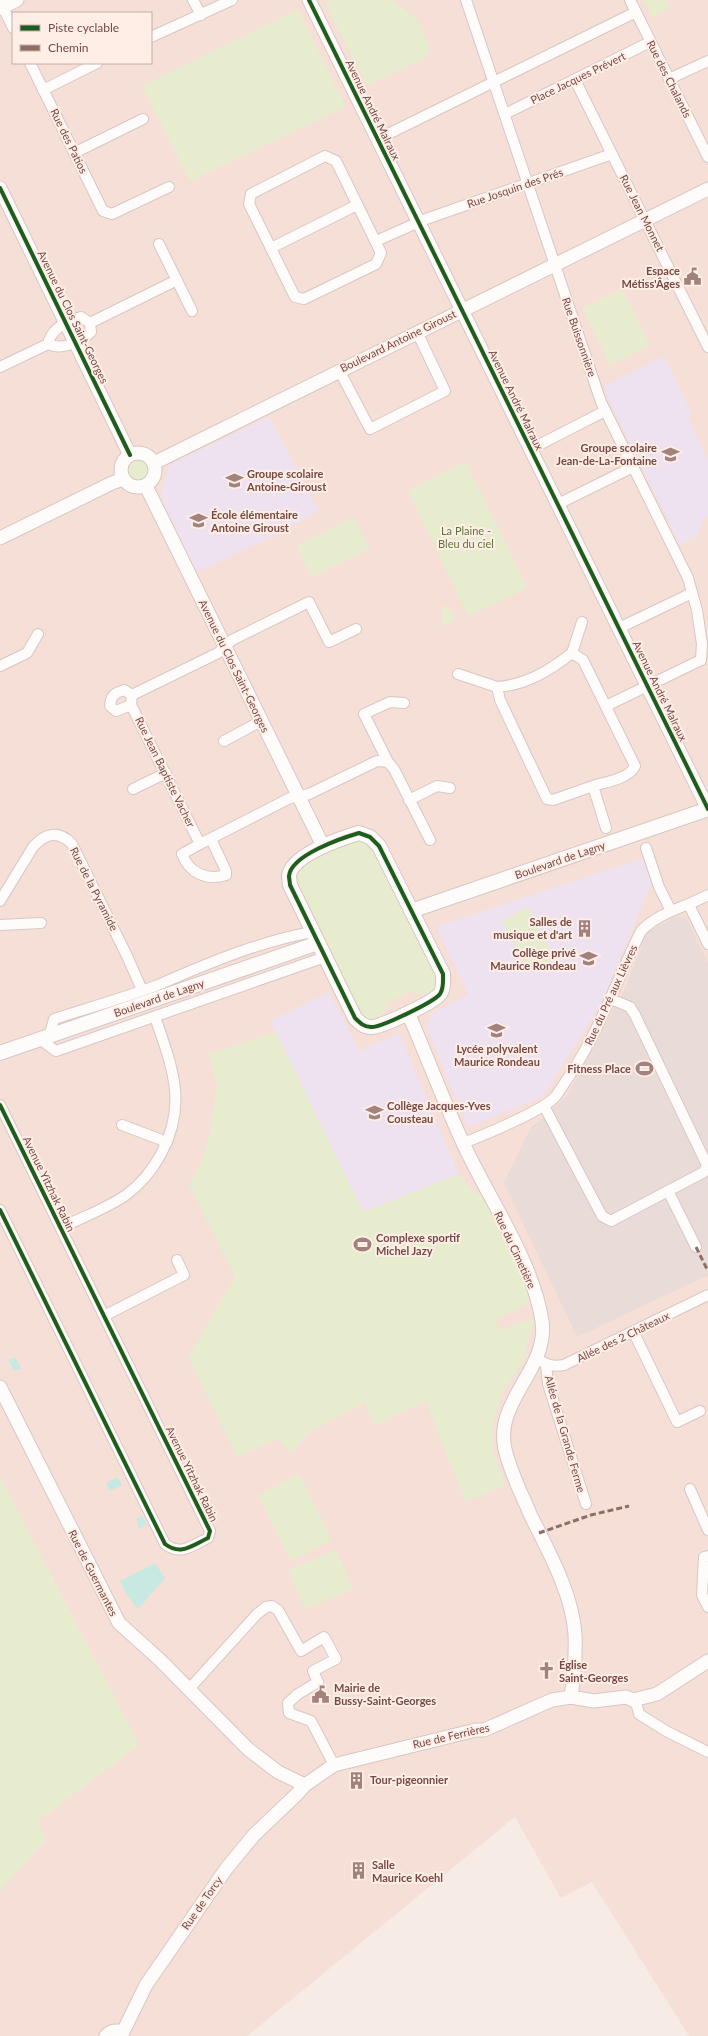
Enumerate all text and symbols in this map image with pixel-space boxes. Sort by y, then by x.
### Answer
legend [12,12,152,64]
text: Piste cyclable [48,20,119,35]
street label: Rue des Chalands [644,38,695,120]
text: Chemin [48,40,89,55]
street label: Place Jacques Prévert [528,49,627,106]
street label: Avenue André Malraux [343,57,404,163]
street label: Rue des Patios [48,106,91,176]
street label: Rue Josquin des Prés [465,165,565,210]
street label: Rue Jean Monnet [618,172,667,253]
street label: Avenue du Clos Saint-Georges [36,248,111,386]
place label: Espace Métiss'Âges [621,264,680,290]
public building icon: Espace Métiss'Âges [683,267,703,287]
street label: Rue Buissonnière [560,295,599,378]
street label: Boulevard Antoine Giroust [338,307,458,374]
street label: Avenue André Malraux [486,347,547,453]
place label: Groupe scolaire Jean-de-La-Fontaine [556,441,657,467]
school or university icon: Groupe scolaire Jean-de-La-Fontaine [660,444,680,464]
place label: Groupe scolaire Antoine-Giroust [246,467,327,493]
school or university icon: Groupe scolaire Antoine-Giroust [224,470,244,490]
place label: École élémentaire Antoine Giroust [210,508,298,534]
school or university icon: École élémentaire Antoine Giroust [188,511,208,531]
park label: La Plaine - Bleu du ciel [438,524,494,550]
street label: Avenue du Clos Saint-Georges [197,597,272,735]
street label: Avenue André Malraux [630,638,691,744]
street label: Rue Jean Baptiste Vacher [133,714,198,829]
street label: Boulevard de Lagny [513,838,607,881]
street label: Rue de la Pyramide [68,845,121,933]
place label: Salles de musique et d'art [493,915,573,941]
building icon: Salles de musique et d'art [575,918,595,938]
street label: Rue du Pré aux Lièvres [582,942,640,1047]
place label: Collège privé Maurice Rondeau [490,946,576,972]
school or university icon: Collège privé Maurice Rondeau [579,949,599,969]
street label: Boulevard de Lagny [112,976,206,1019]
school or university icon: Lycée polyvalent Maurice Rondeau [487,1021,507,1041]
place label: Lycée polyvalent Maurice Rondeau [454,1042,540,1068]
sports icon: Fitness Place [634,1059,654,1079]
place label: Fitness Place [567,1062,631,1075]
place label: Collège Jacques-Yves Cousteau [387,1099,491,1125]
school or university icon: Collège Jacques-Yves Cousteau [364,1102,384,1122]
street label: Avenue Yitzhak Rabin [21,1134,78,1234]
street label: Rue du Cimetière [492,1209,539,1291]
place label: Complexe sportif Michel Jazy [376,1231,460,1257]
sports icon: Complexe sportif Michel Jazy [353,1234,373,1254]
street label: Allée des 2 Châteaux [574,1308,672,1365]
street label: Allée de la Grande Ferme [543,1374,589,1494]
street label: Avenue Yitzhak Rabin [164,1424,221,1524]
street label: Rue de Guermantes [66,1527,121,1618]
place label: Église Saint-Georges [559,1658,628,1684]
church icon: Église Saint-Georges [536,1661,556,1681]
place label: Mairie de Bussy-Saint-Georges [334,1681,436,1707]
public building icon: Mairie de Bussy-Saint-Georges [311,1684,331,1704]
street label: Rue de Ferrières [411,1720,491,1751]
building icon: Tour-pigeonnier [347,1770,367,1790]
place label: Tour-pigeonnier [370,1773,449,1786]
place label: Salle Maurice Koehl [372,1858,443,1884]
building icon: Salle Maurice Koehl [349,1861,369,1881]
street label: Rue de Torcy [178,1873,225,1932]

